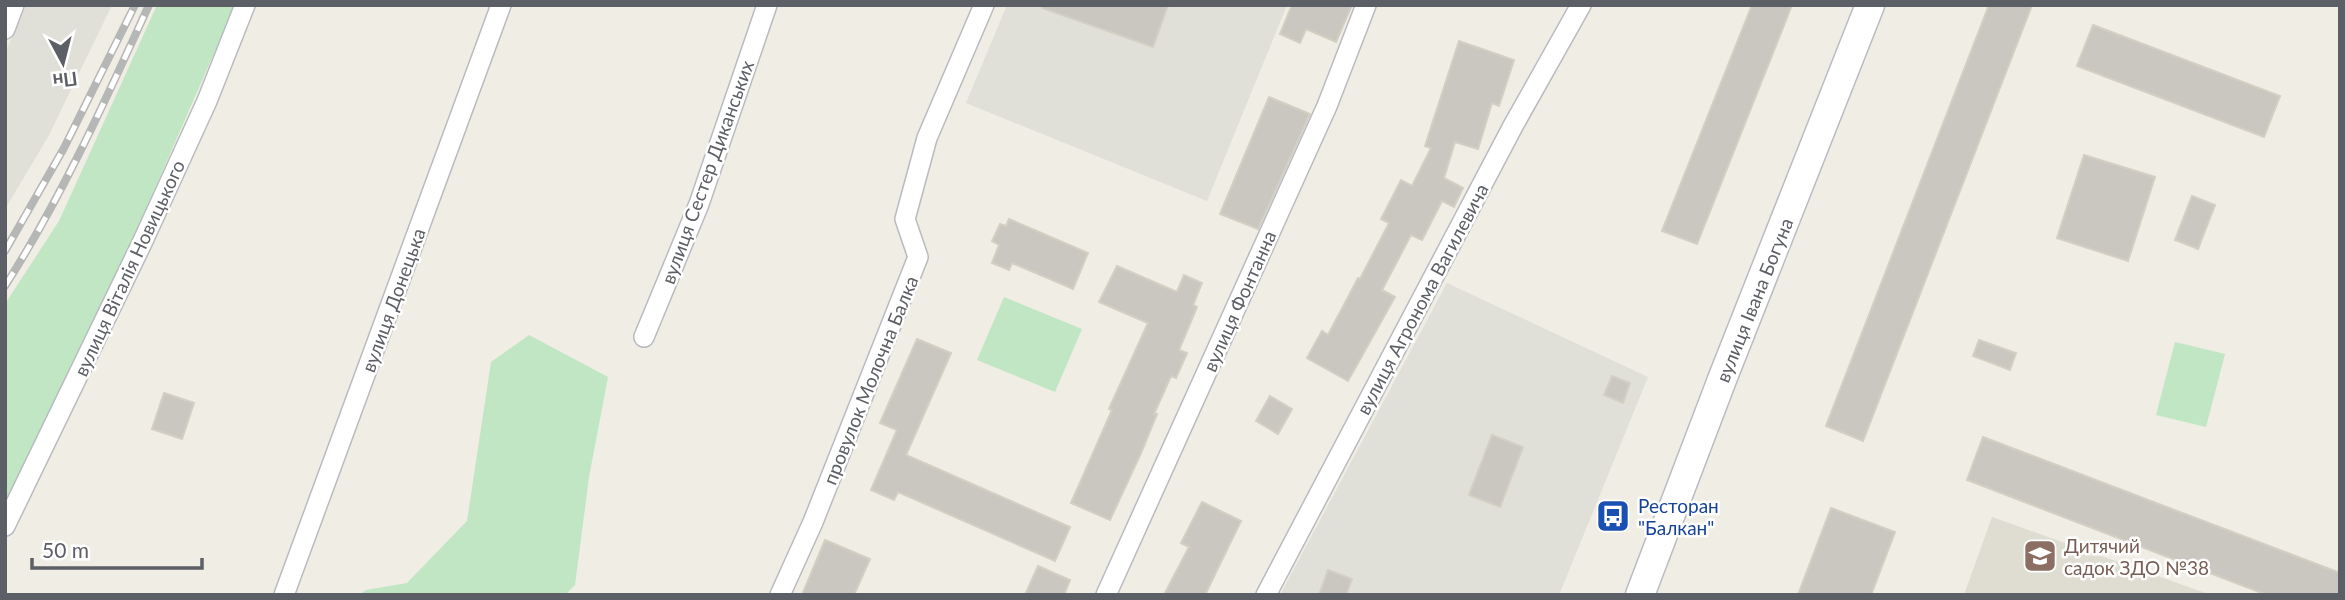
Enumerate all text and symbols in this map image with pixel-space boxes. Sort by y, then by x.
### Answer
north arrow [28,28,98,98]
street label: вулиця Сестер Диканських [656,57,758,287]
text: Пн [51,67,79,93]
street label: вулиця Віталія Новицького [69,156,189,380]
street label: вулиця Агронома Вагилевича [1351,180,1493,418]
street label: вулиця Івана Богуна [1711,214,1797,386]
street label: вулиця Донецька [356,225,430,375]
street label: вулиця Фонтанна [1198,227,1280,375]
street label: провулок Молочна Балка [818,272,922,488]
place label: Ресторан "Балкан" [1638,494,1719,539]
bus stop icon: Ресторан "Балкан" [1594,497,1632,535]
scale bar [32,526,201,570]
place label: Дитячий садок ЗДО №38 [2064,534,2209,579]
text: 50 m [42,537,89,562]
school or university icon: Дитячий садок ЗДО №38 [2021,537,2059,575]

